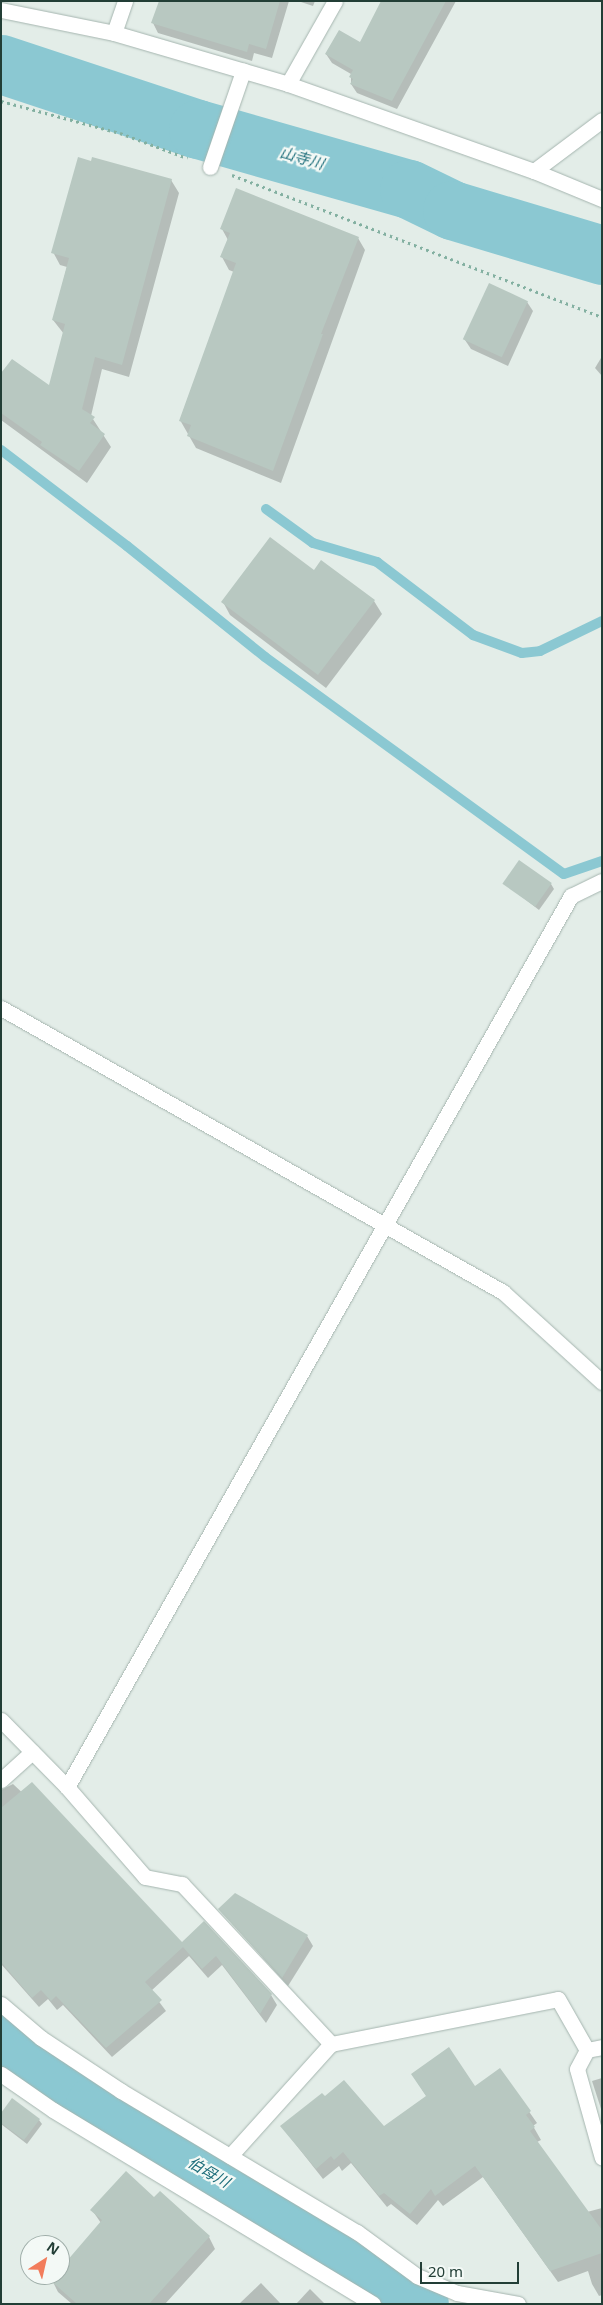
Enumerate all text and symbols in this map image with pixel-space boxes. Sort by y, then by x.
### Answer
water label: 山寺川 [278,143,326,173]
water label: 伯母川 [185,2153,233,2191]
north arrow [20,2235,70,2285]
text: N [43,2237,63,2259]
scale bar [423,2252,522,2284]
text: 20 m [428,2261,463,2281]

